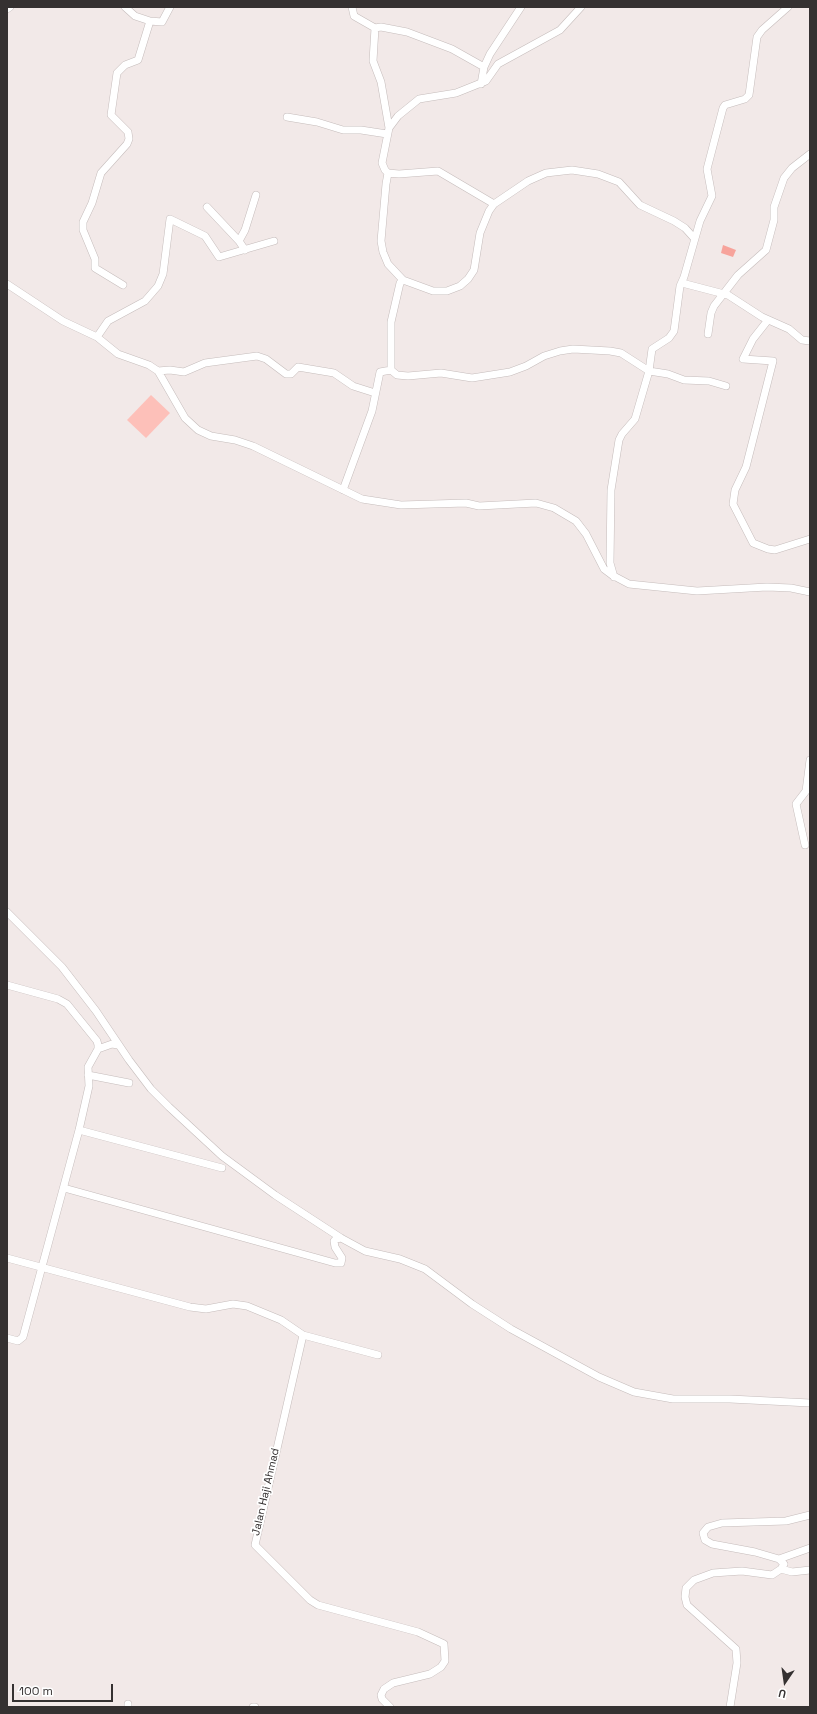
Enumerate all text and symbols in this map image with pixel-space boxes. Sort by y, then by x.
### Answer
street label: Jalan Haji Ahmad [250,1447,282,1537]
north arrow [765,1662,805,1702]
scale bar [14,1676,115,1702]
text: 100 m [19,1683,53,1699]
text: U [777,1686,787,1701]

